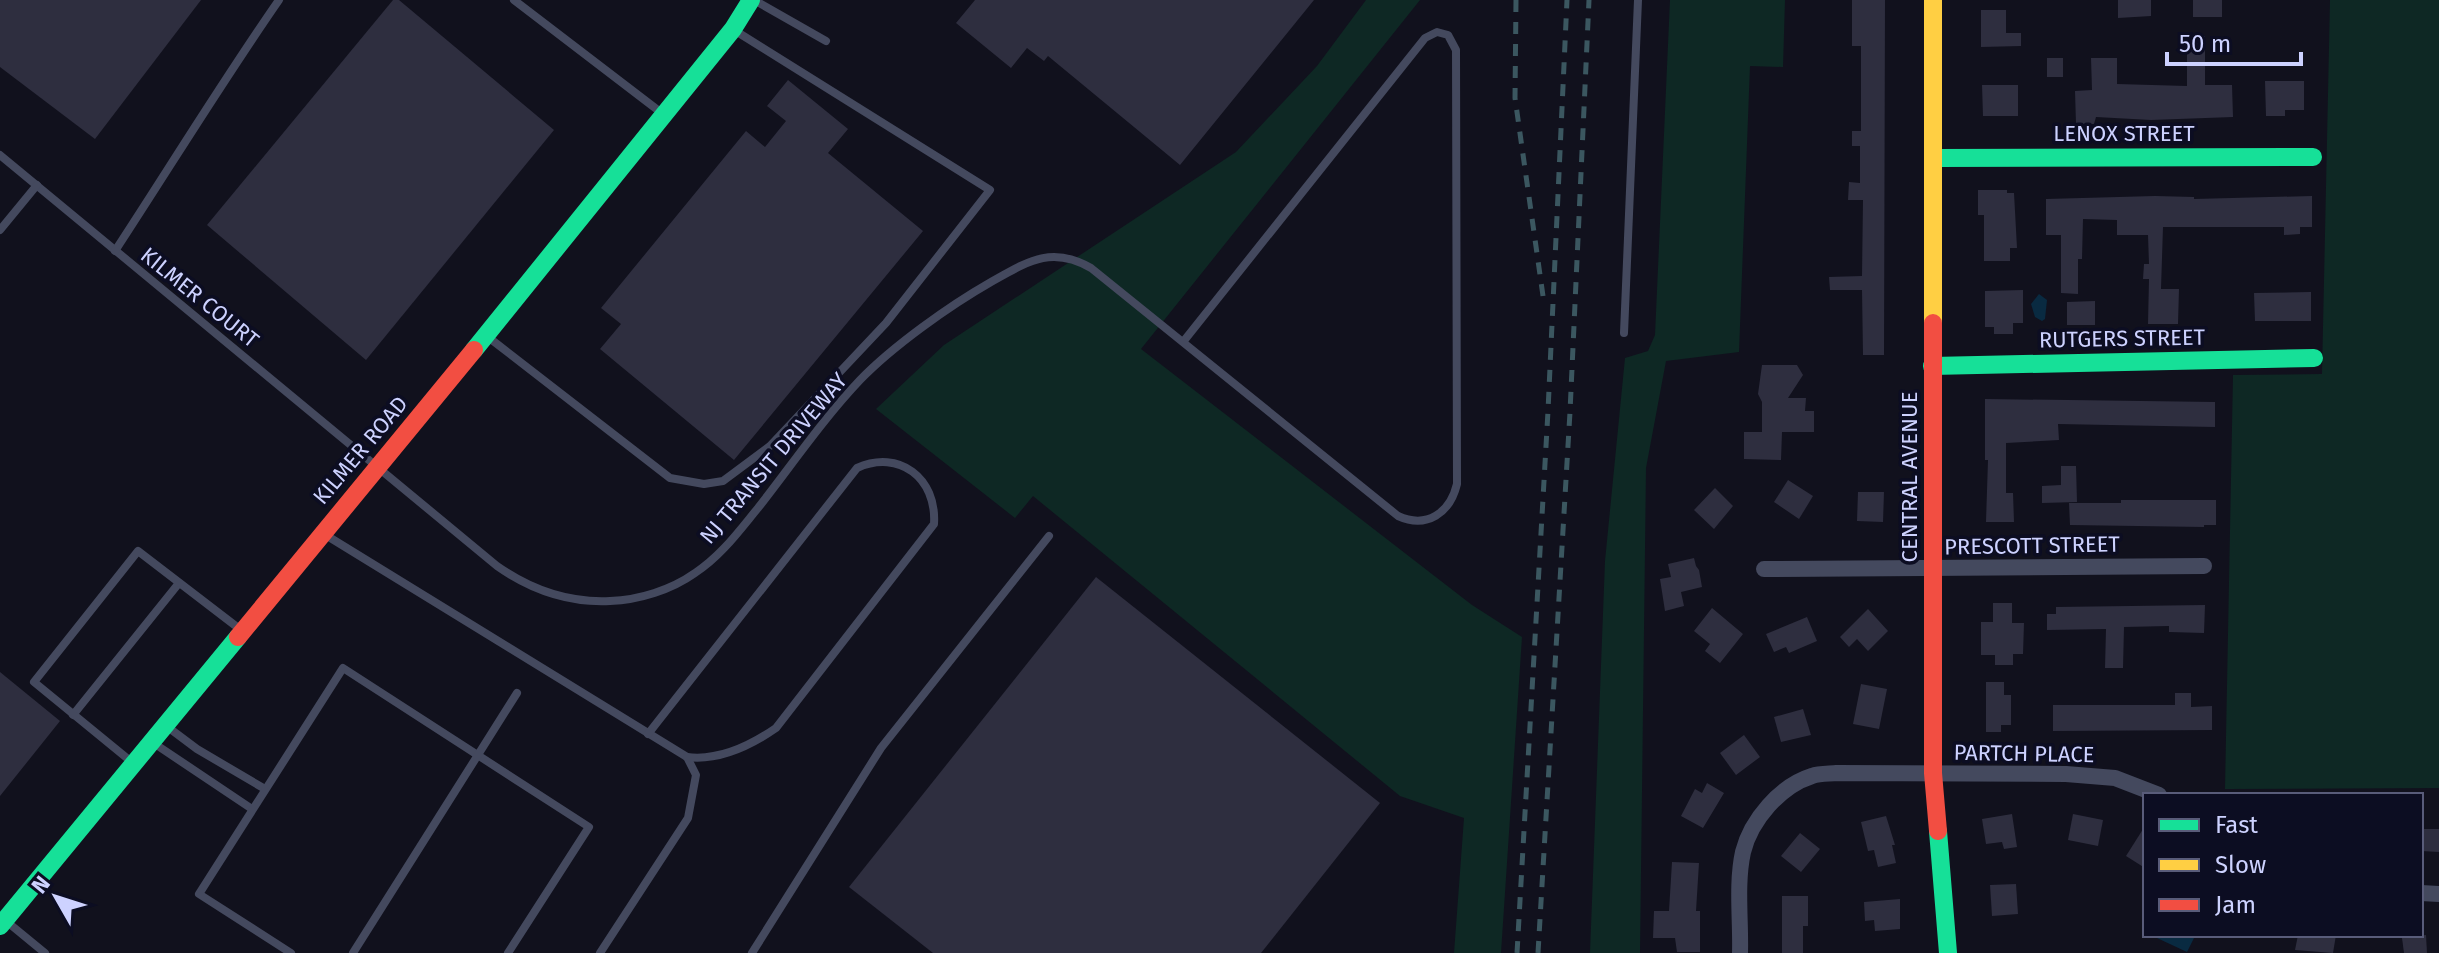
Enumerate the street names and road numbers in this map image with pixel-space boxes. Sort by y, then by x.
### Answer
street label: LENOX STREET [2053,120,2195,147]
street label: KILMER COURT [135,242,265,354]
street label: RUTGERS STREET [2039,324,2206,353]
street label: NJ TRANSIT DRIVEWAY [694,367,853,549]
street label: KILMER ROAD [307,391,414,510]
street label: CENTRAL AVENUE [1896,392,1923,562]
street label: PRESCOTT STREET [1944,530,2121,561]
street label: PARTCH PLACE [1953,739,2095,768]

